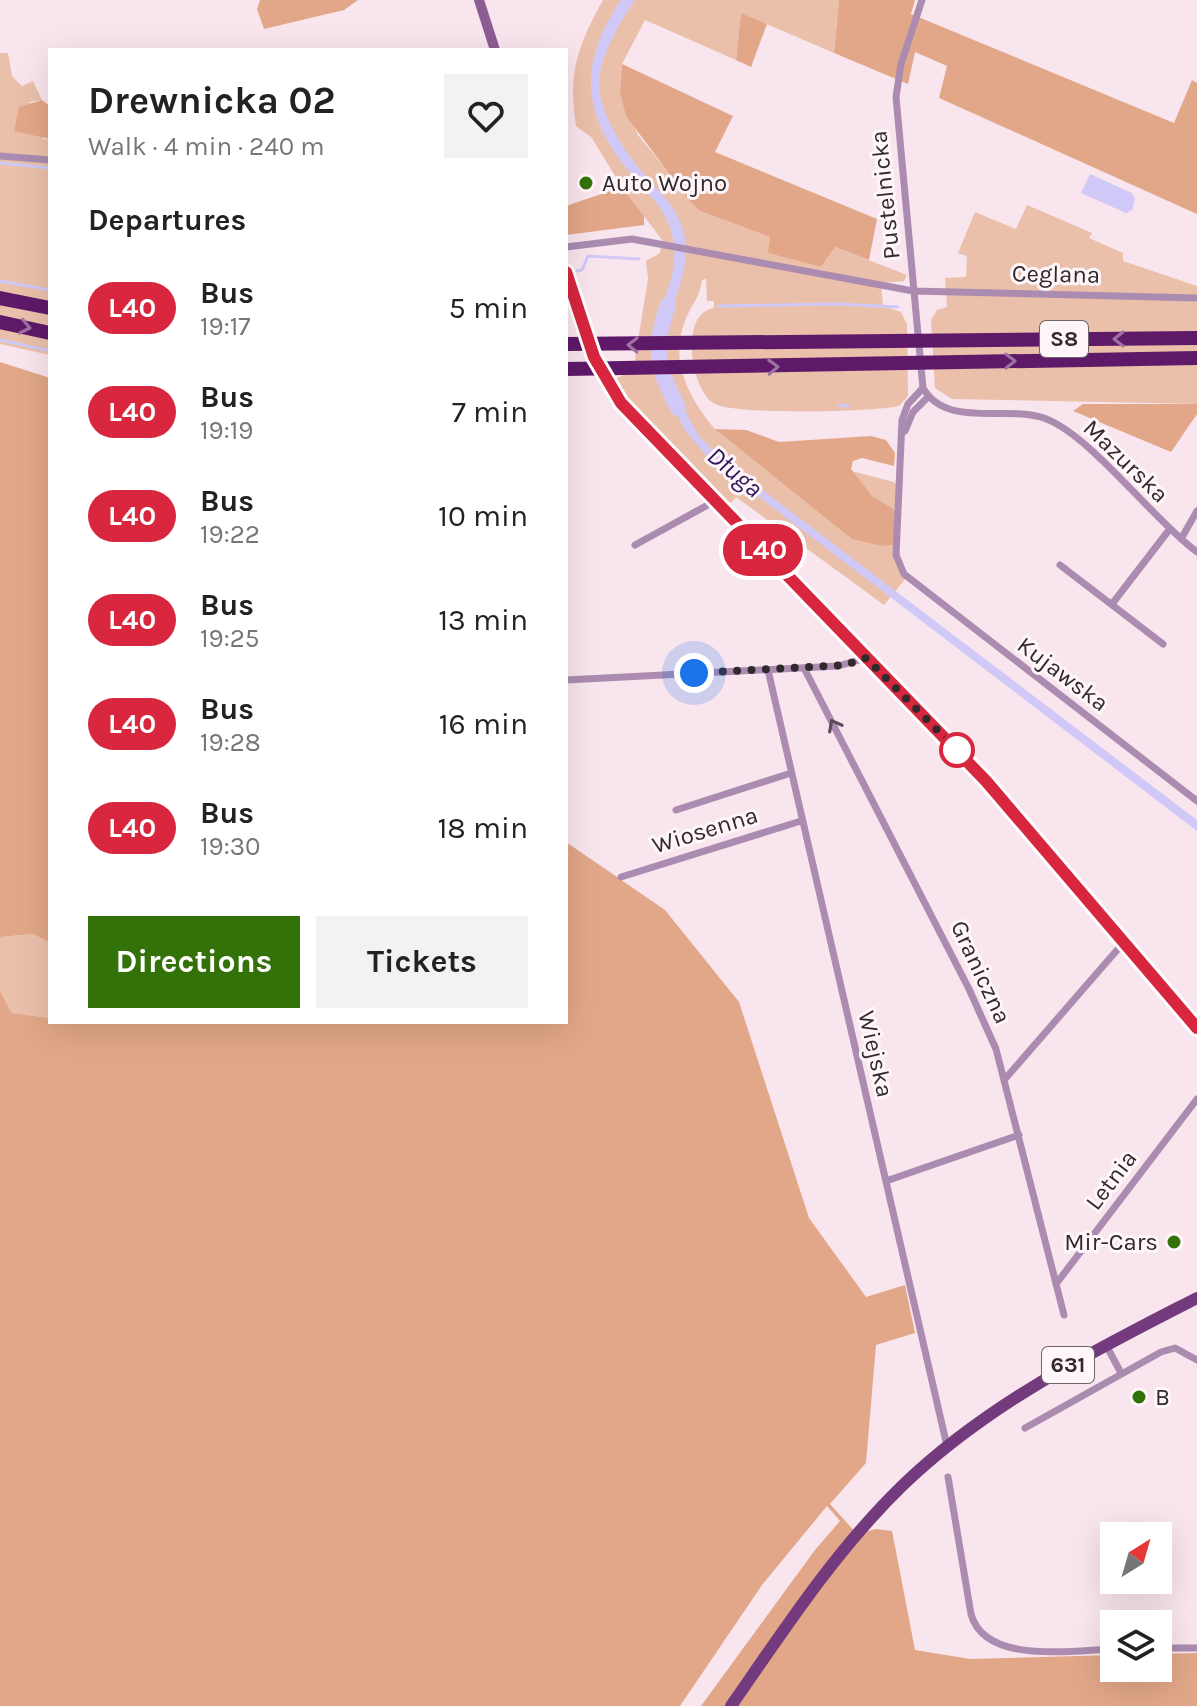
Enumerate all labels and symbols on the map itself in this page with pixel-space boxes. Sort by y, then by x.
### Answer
street label: Pustelnicka [864,129,906,261]
place label: Auto Wojno [602,169,727,197]
marker: Auto Wojno [577,174,595,192]
street label: Ceglana [1012,259,1100,289]
one-way arrow [18,318,31,335]
road number: S8 [1040,321,1088,357]
one-way arrow [1112,330,1125,348]
one-way arrow [626,336,639,354]
one-way arrow [1004,352,1017,370]
one-way arrow [767,359,780,376]
street label: Mazurska [1078,414,1174,508]
water label: Długa [701,440,769,504]
line badge: L40 [717,524,809,576]
street label: Kujawska [1012,631,1114,717]
your location [674,653,714,693]
one-way arrow [829,719,844,733]
unlabelled marker [940,733,974,767]
street label: Wiosenna [649,801,761,859]
street label: Graniczna [945,916,1017,1028]
street label: Wiejska [852,1008,900,1100]
street label: Letnia [1080,1145,1142,1215]
place label: Mir-Cars [1064,1228,1158,1256]
marker: Mir-Cars [1165,1233,1183,1251]
road number: 631 [1042,1347,1094,1383]
place label: B [1155,1383,1170,1411]
marker: B [1130,1388,1148,1406]
north arrow [1100,1522,1172,1594]

